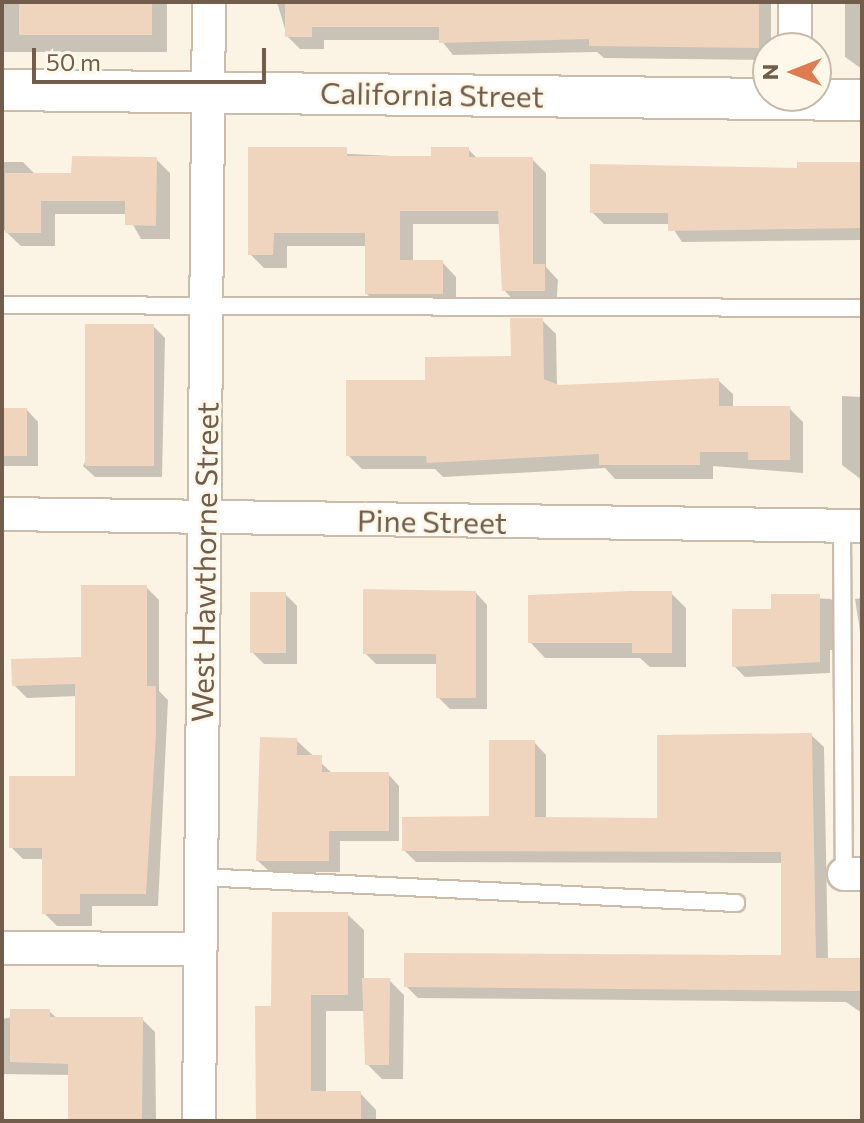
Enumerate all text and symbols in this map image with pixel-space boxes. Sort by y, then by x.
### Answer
scale bar [36,32,270,82]
north arrow [752,32,832,112]
text: 50 m [46,47,101,76]
text: N [756,64,783,80]
street label: California Street [320,74,544,114]
street label: West Hawthorne Street [183,401,225,723]
street label: Pine Street [357,502,507,540]

